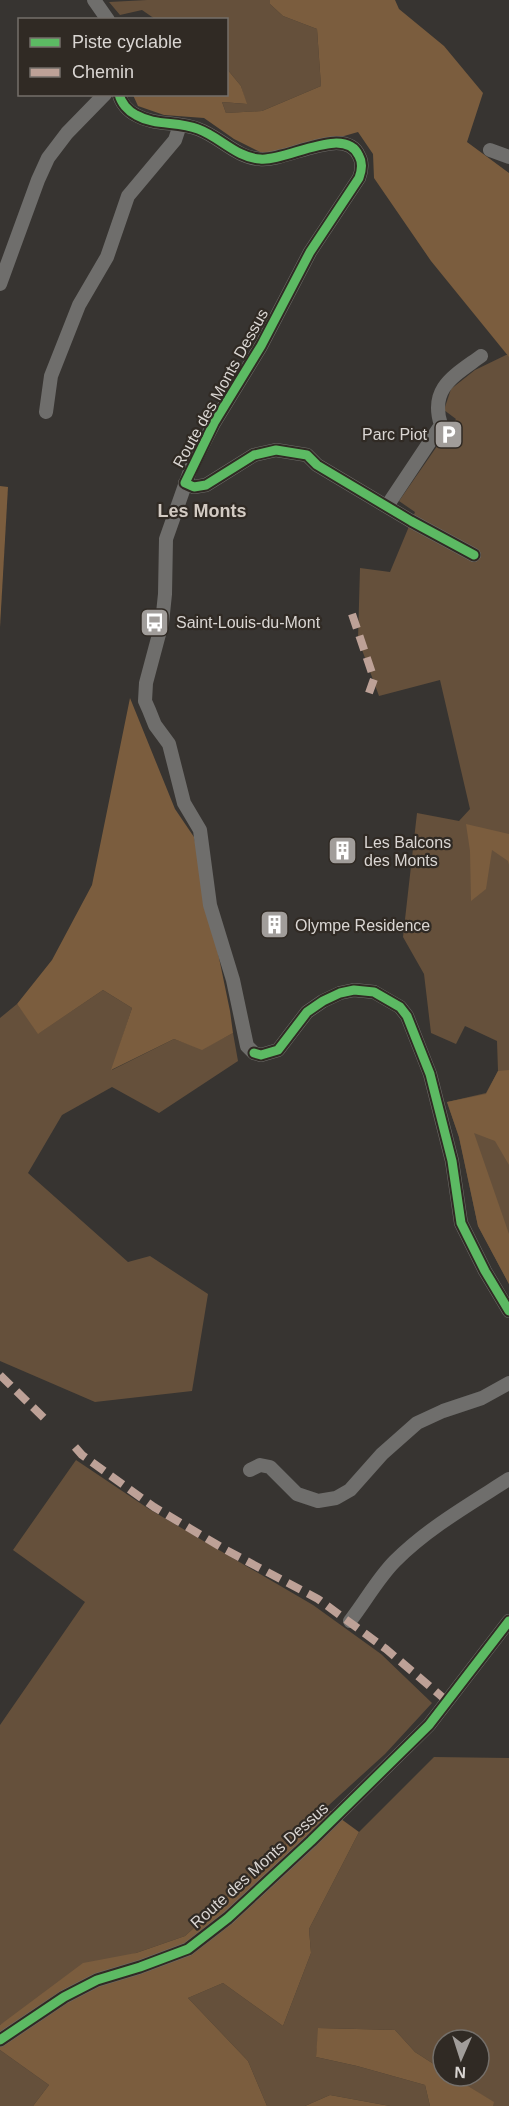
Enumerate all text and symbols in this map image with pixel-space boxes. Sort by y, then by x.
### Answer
legend [18,18,228,96]
text: Piste cyclable [72,32,182,52]
text: Chemin [72,62,134,82]
street label: Route des Monts Dessus [170,306,271,471]
parking icon: Parc Piot [432,418,464,450]
place label: Parc Piot [362,426,428,443]
district label: Les Monts [157,501,247,521]
bus stop icon: Saint-Louis-du-Mont [139,606,171,638]
place label: Saint-Louis-du-Mont [176,614,321,631]
place label: Les Balcons des Monts [364,834,451,869]
building icon: Les Balcons des Monts [327,835,359,867]
building icon: Olympe Residence [258,909,290,941]
place label: Olympe Residence [295,917,430,934]
street label: Route des Monts Dessus [187,1799,331,1931]
north arrow [431,2028,491,2088]
text: N [454,2064,466,2081]

